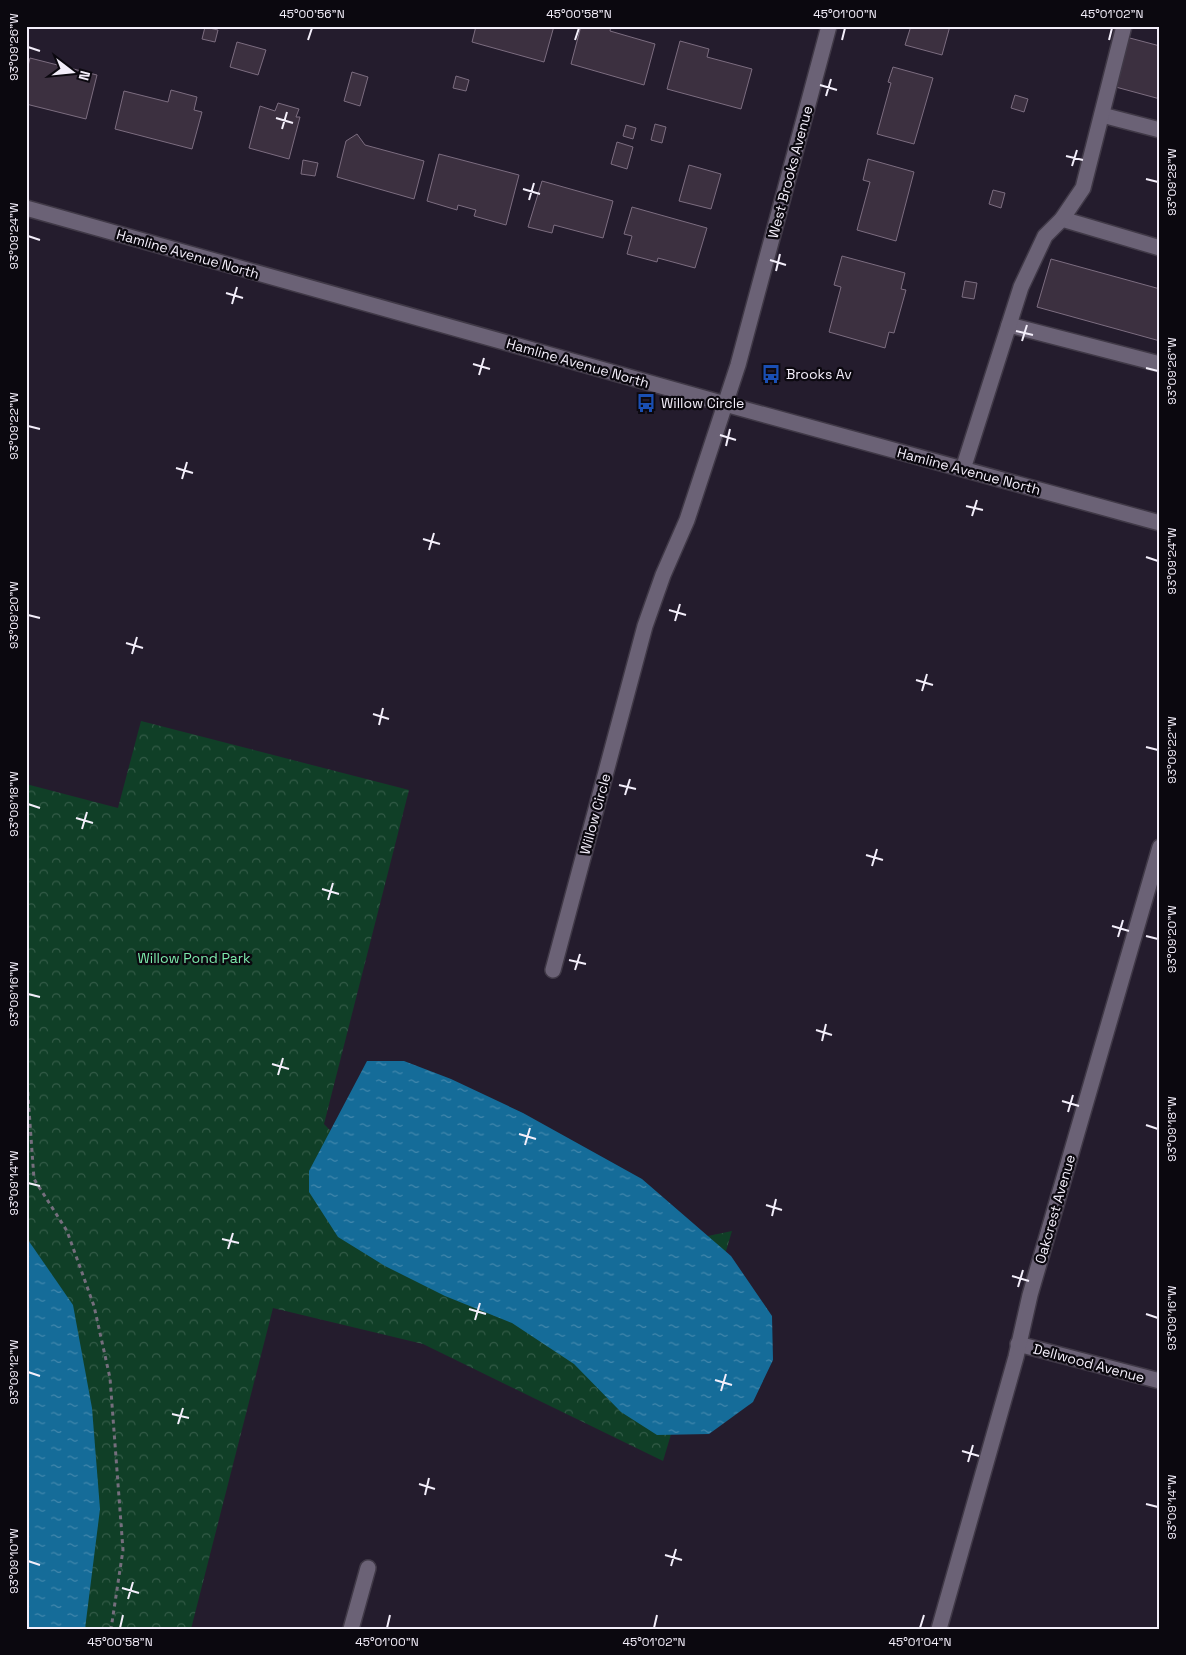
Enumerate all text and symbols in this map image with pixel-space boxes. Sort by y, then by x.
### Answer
text: 45°00'56"N [279,6,345,22]
text: 45°00'58"N [546,6,612,22]
text: 45°01'00"N [813,6,877,22]
text: 45°01'02"N [1081,6,1143,22]
text: 93°09'26"W [6,13,22,81]
north arrow [48,48,98,98]
text: N [75,69,94,83]
street label: West Brooks Avenue [764,104,816,240]
text: 93°09'28"W [1164,148,1180,216]
text: 93°09'24"W [6,202,22,269]
street label: Hamline Avenue North [115,225,261,283]
street label: Hamline Avenue North [505,334,651,392]
text: 93°09'26"W [1164,337,1180,405]
bus stop icon: Brooks Av [760,363,782,385]
place label: Brooks Av [786,365,852,383]
text: 93°09'22"W [6,392,22,460]
bus stop icon: Willow Circle [635,392,657,414]
place label: Willow Circle [661,394,744,412]
street label: Hamline Avenue North [895,443,1043,499]
text: 93°09'24"W [1164,527,1180,594]
text: 93°09'20"W [6,581,22,649]
text: 93°09'22"W [1164,716,1180,784]
text: 93°09'18"W [6,771,22,837]
street label: Willow Circle [576,771,614,857]
text: 93°09'20"W [1164,905,1180,973]
park label: Willow Pond Park [137,949,251,967]
text: 93°09'16"W [6,961,22,1027]
text: 93°09'18"W [1164,1096,1180,1162]
text: 93°09'14"W [6,1150,22,1215]
street label: Oakcrest Avenue [1031,1152,1079,1266]
text: 93°09'16"W [1164,1285,1180,1351]
text: 93°09'12"W [6,1339,22,1405]
street label: Dellwood Avenue [1031,1339,1147,1387]
text: 93°09'14"W [1164,1474,1180,1539]
text: 93°09'10"W [6,1528,22,1594]
text: 45°00'58"N [87,1634,153,1650]
text: 45°01'00"N [355,1634,419,1650]
text: 45°01'02"N [623,1634,685,1650]
text: 45°01'04"N [889,1634,951,1650]

